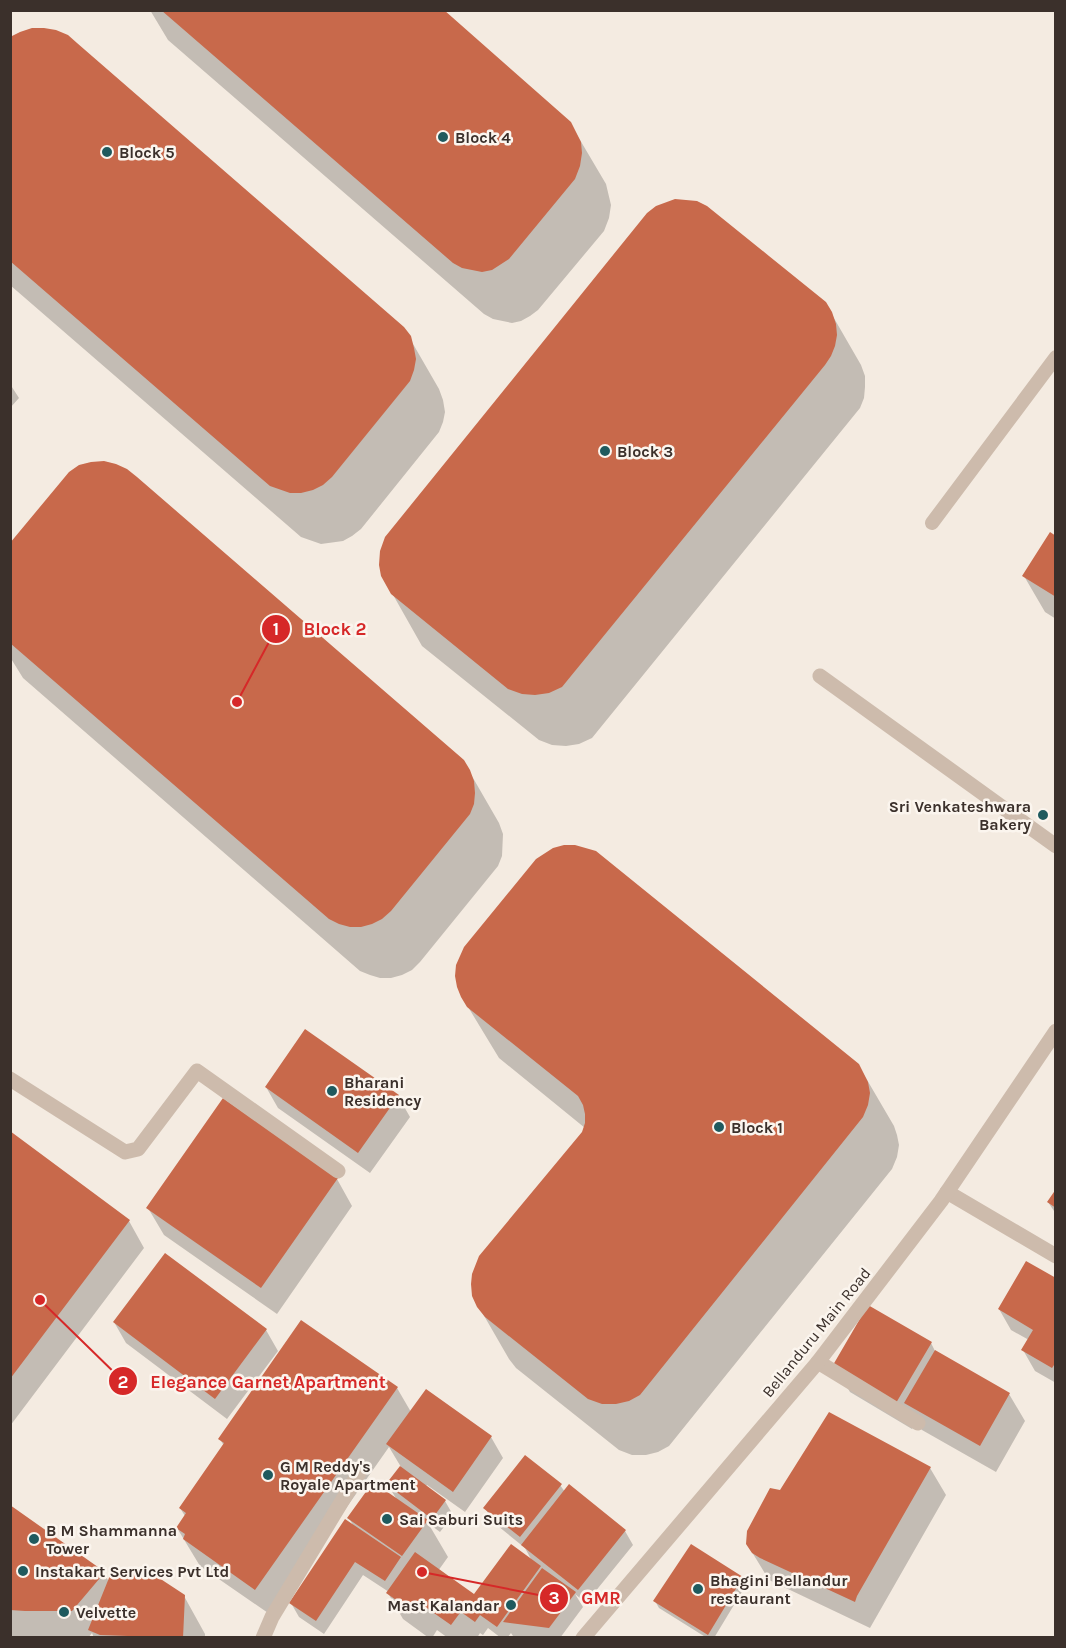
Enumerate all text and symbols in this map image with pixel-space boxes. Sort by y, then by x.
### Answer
place label: Block 4 [455,128,511,147]
marker: Block 4 [436,130,450,144]
place label: Block 5 [119,143,175,162]
marker: Block 5 [100,145,114,159]
place label: Block 3 [617,442,673,461]
marker: Block 3 [598,444,612,458]
callout: Block 2 [261,611,378,647]
text: 1 [273,618,279,640]
text: Block 2 [304,618,366,640]
place label: Sri Venkateshwara Bakery [889,797,1031,834]
marker: Sri Venkateshwara Bakery [1036,808,1050,822]
place label: Bharani Residency [344,1073,421,1110]
marker: Bharani Residency [325,1084,339,1098]
place label: Block 1 [731,1118,783,1137]
marker: Block 1 [712,1120,726,1134]
street label: Bellanduru Main Road [758,1264,875,1401]
callout: Elegance Garnet Apartment [108,1363,398,1399]
text: 2 [118,1371,128,1393]
text: Elegance Garnet Apartment [150,1371,386,1393]
place label: G M Reddy's Royale Apartment [280,1457,416,1494]
marker: G M Reddy's Royale Apartment [261,1468,275,1482]
place label: Sai Saburi Suits [399,1510,523,1529]
marker: Sai Saburi Suits [380,1512,394,1526]
place label: B M Shammanna Tower [46,1521,177,1558]
marker: B M Shammanna Tower [27,1532,41,1546]
place label: Instakart Services Pvt Ltd [35,1562,229,1581]
marker: Instakart Services Pvt Ltd [16,1564,30,1578]
place label: Bhagini Bellandur restaurant [710,1571,848,1608]
callout: GMR [539,1580,632,1616]
marker: Bhagini Bellandur restaurant [691,1582,705,1596]
text: 3 [548,1587,560,1609]
text: GMR [581,1587,621,1609]
place label: Mast Kalandar [387,1596,500,1615]
marker: Mast Kalandar [504,1598,518,1612]
place label: Velvette [76,1603,136,1622]
marker: Velvette [57,1605,71,1619]

